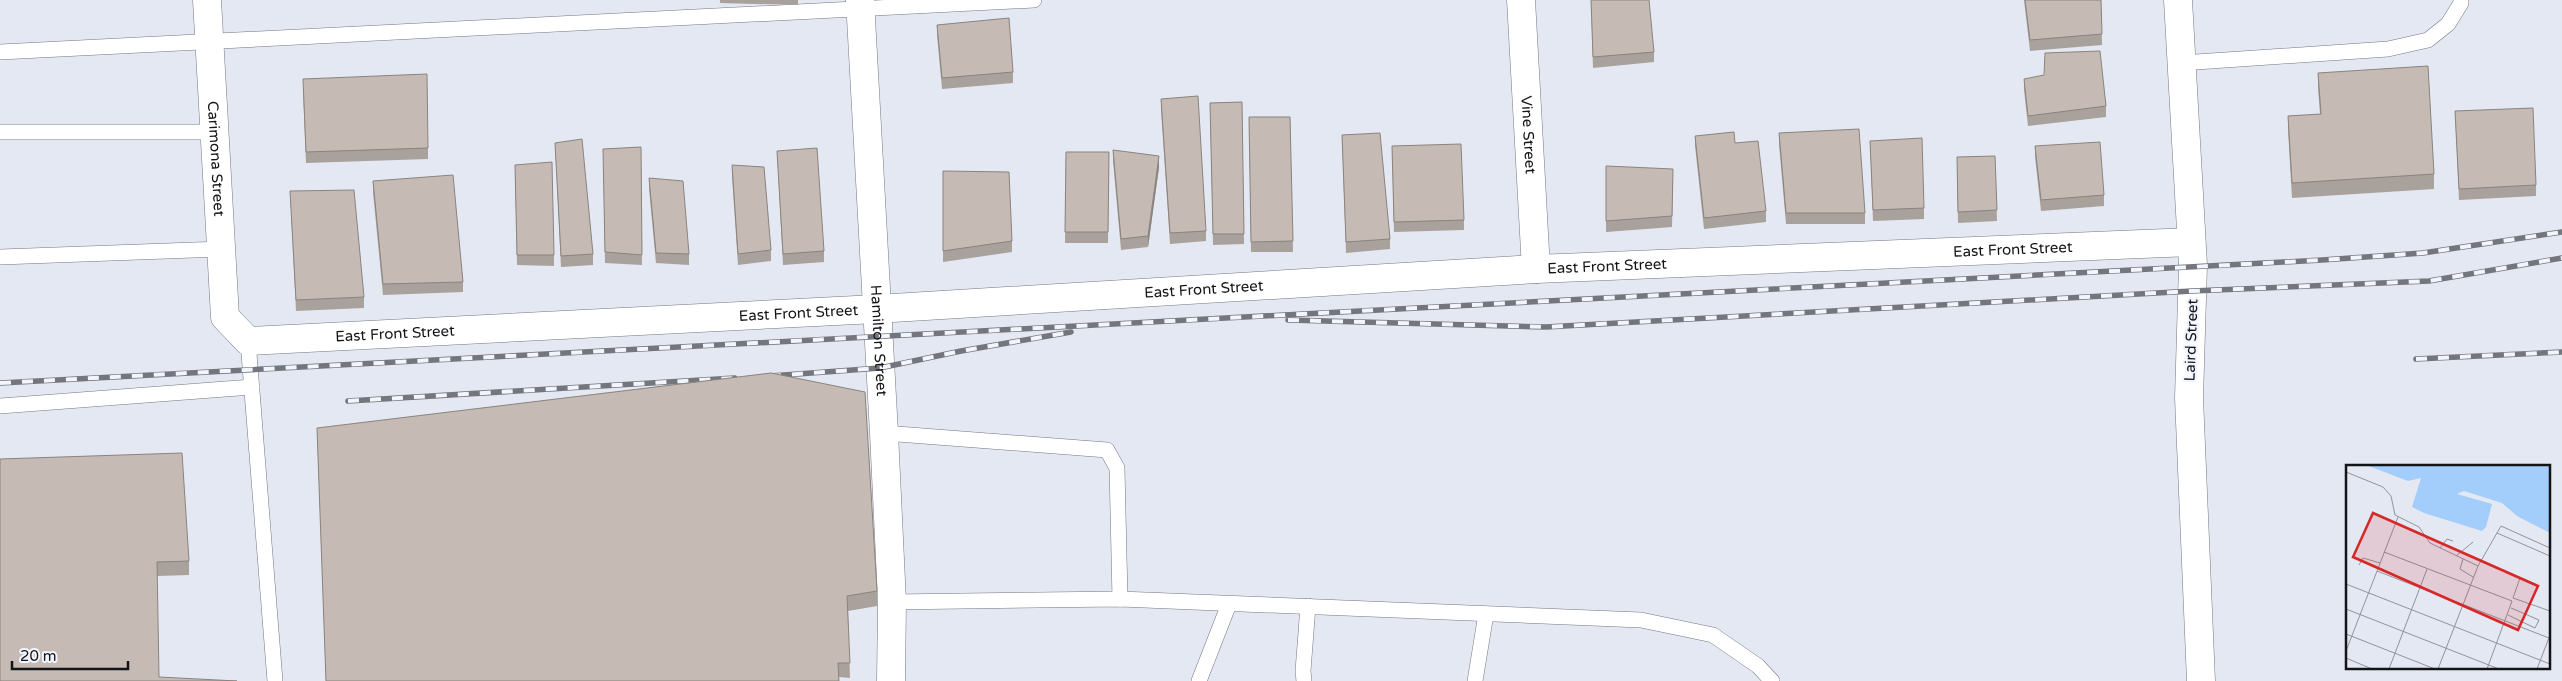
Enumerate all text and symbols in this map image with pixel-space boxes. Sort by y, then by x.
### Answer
street label: Vine Street [1517,95,1540,175]
street label: Carimona Street [204,100,228,217]
street label: East Front Street [1953,238,2073,261]
street label: East Front Street [1547,255,1668,278]
street label: East Front Street [1144,277,1264,302]
street label: Hamilton Street [867,284,891,397]
street label: Laird Street [2181,298,2201,382]
street label: East Front Street [738,301,859,325]
street label: East Front Street [335,321,455,346]
inset map [2346,465,2550,668]
scale bar [12,638,129,670]
text: 20 m [20,647,57,665]

